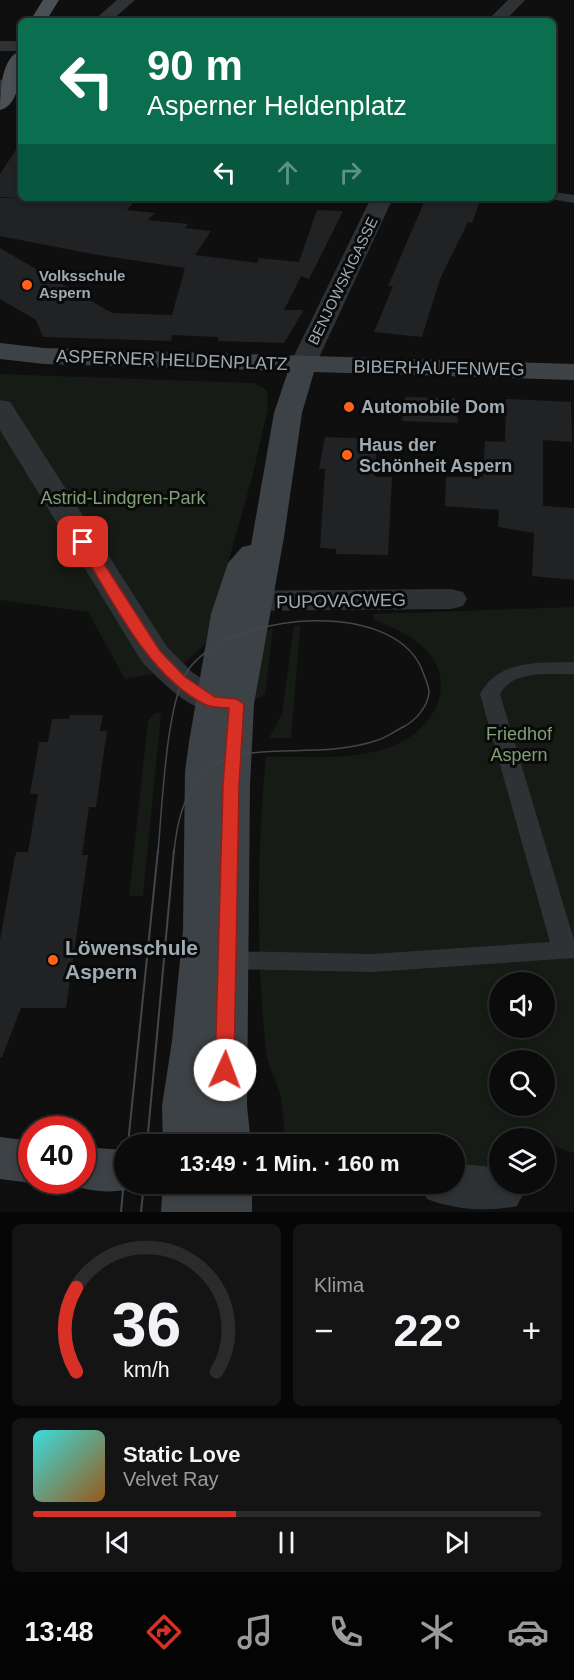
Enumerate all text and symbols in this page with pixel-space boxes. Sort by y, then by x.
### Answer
icon: left [48,42,126,120]
text: 90 m [147,42,243,89]
text: Asperner Heldenplatz [147,91,407,121]
icon: left [208,156,241,189]
icon: ahead [271,156,304,189]
icon: right [334,156,367,189]
street label: BENJOWSKIGASSE [304,214,381,347]
place label: Volksschule Aspern [39,267,125,301]
marker: Volksschule Aspern [20,278,34,292]
street label: ASPERNER HELDENPLATZ [56,346,288,374]
street label: BIBERHAUFENWEG [353,357,525,379]
place label: Automobile Dom [361,397,505,417]
marker: Automobile Dom [342,400,356,414]
place label: Haus der Schönheit Aspern [359,435,512,476]
marker: Haus der Schönheit Aspern [340,448,354,462]
park label: Astrid-Lindgren-Park [40,488,207,508]
pin [57,516,108,567]
icon: arrive [66,525,99,558]
street label: PUPOVACWEG [276,590,406,612]
park label: Friedhof Aspern [486,724,553,765]
place label: Löwenschule Aspern [65,936,198,983]
marker: Löwenschule Aspern [46,953,60,967]
map controls [489,972,555,1194]
button: sound [489,972,555,1038]
position arrow [193,1038,257,1102]
button: search [489,1050,555,1116]
speed limit sign: 40 [18,1116,96,1194]
button: layers [489,1128,555,1194]
text: 13:49 · 1 Min. · 160 m [179,1151,400,1176]
text: Klima [314,1274,364,1296]
text: 36 [112,1290,181,1359]
text: 22° [393,1305,462,1356]
text: − [314,1312,333,1349]
text: + [522,1312,541,1349]
text: km/h [123,1358,170,1382]
text: Static Love [123,1442,240,1467]
text: Velvet Ray [123,1468,219,1490]
icon: previous [101,1526,134,1559]
icon: pause [270,1526,303,1559]
icon: next [440,1526,473,1559]
icon: directions [143,1611,185,1653]
icon: music [234,1611,276,1653]
icon: phone [325,1611,367,1653]
icon: climate [416,1611,458,1653]
icon: car [507,1611,549,1653]
text: 13:48 [25,1617,94,1647]

